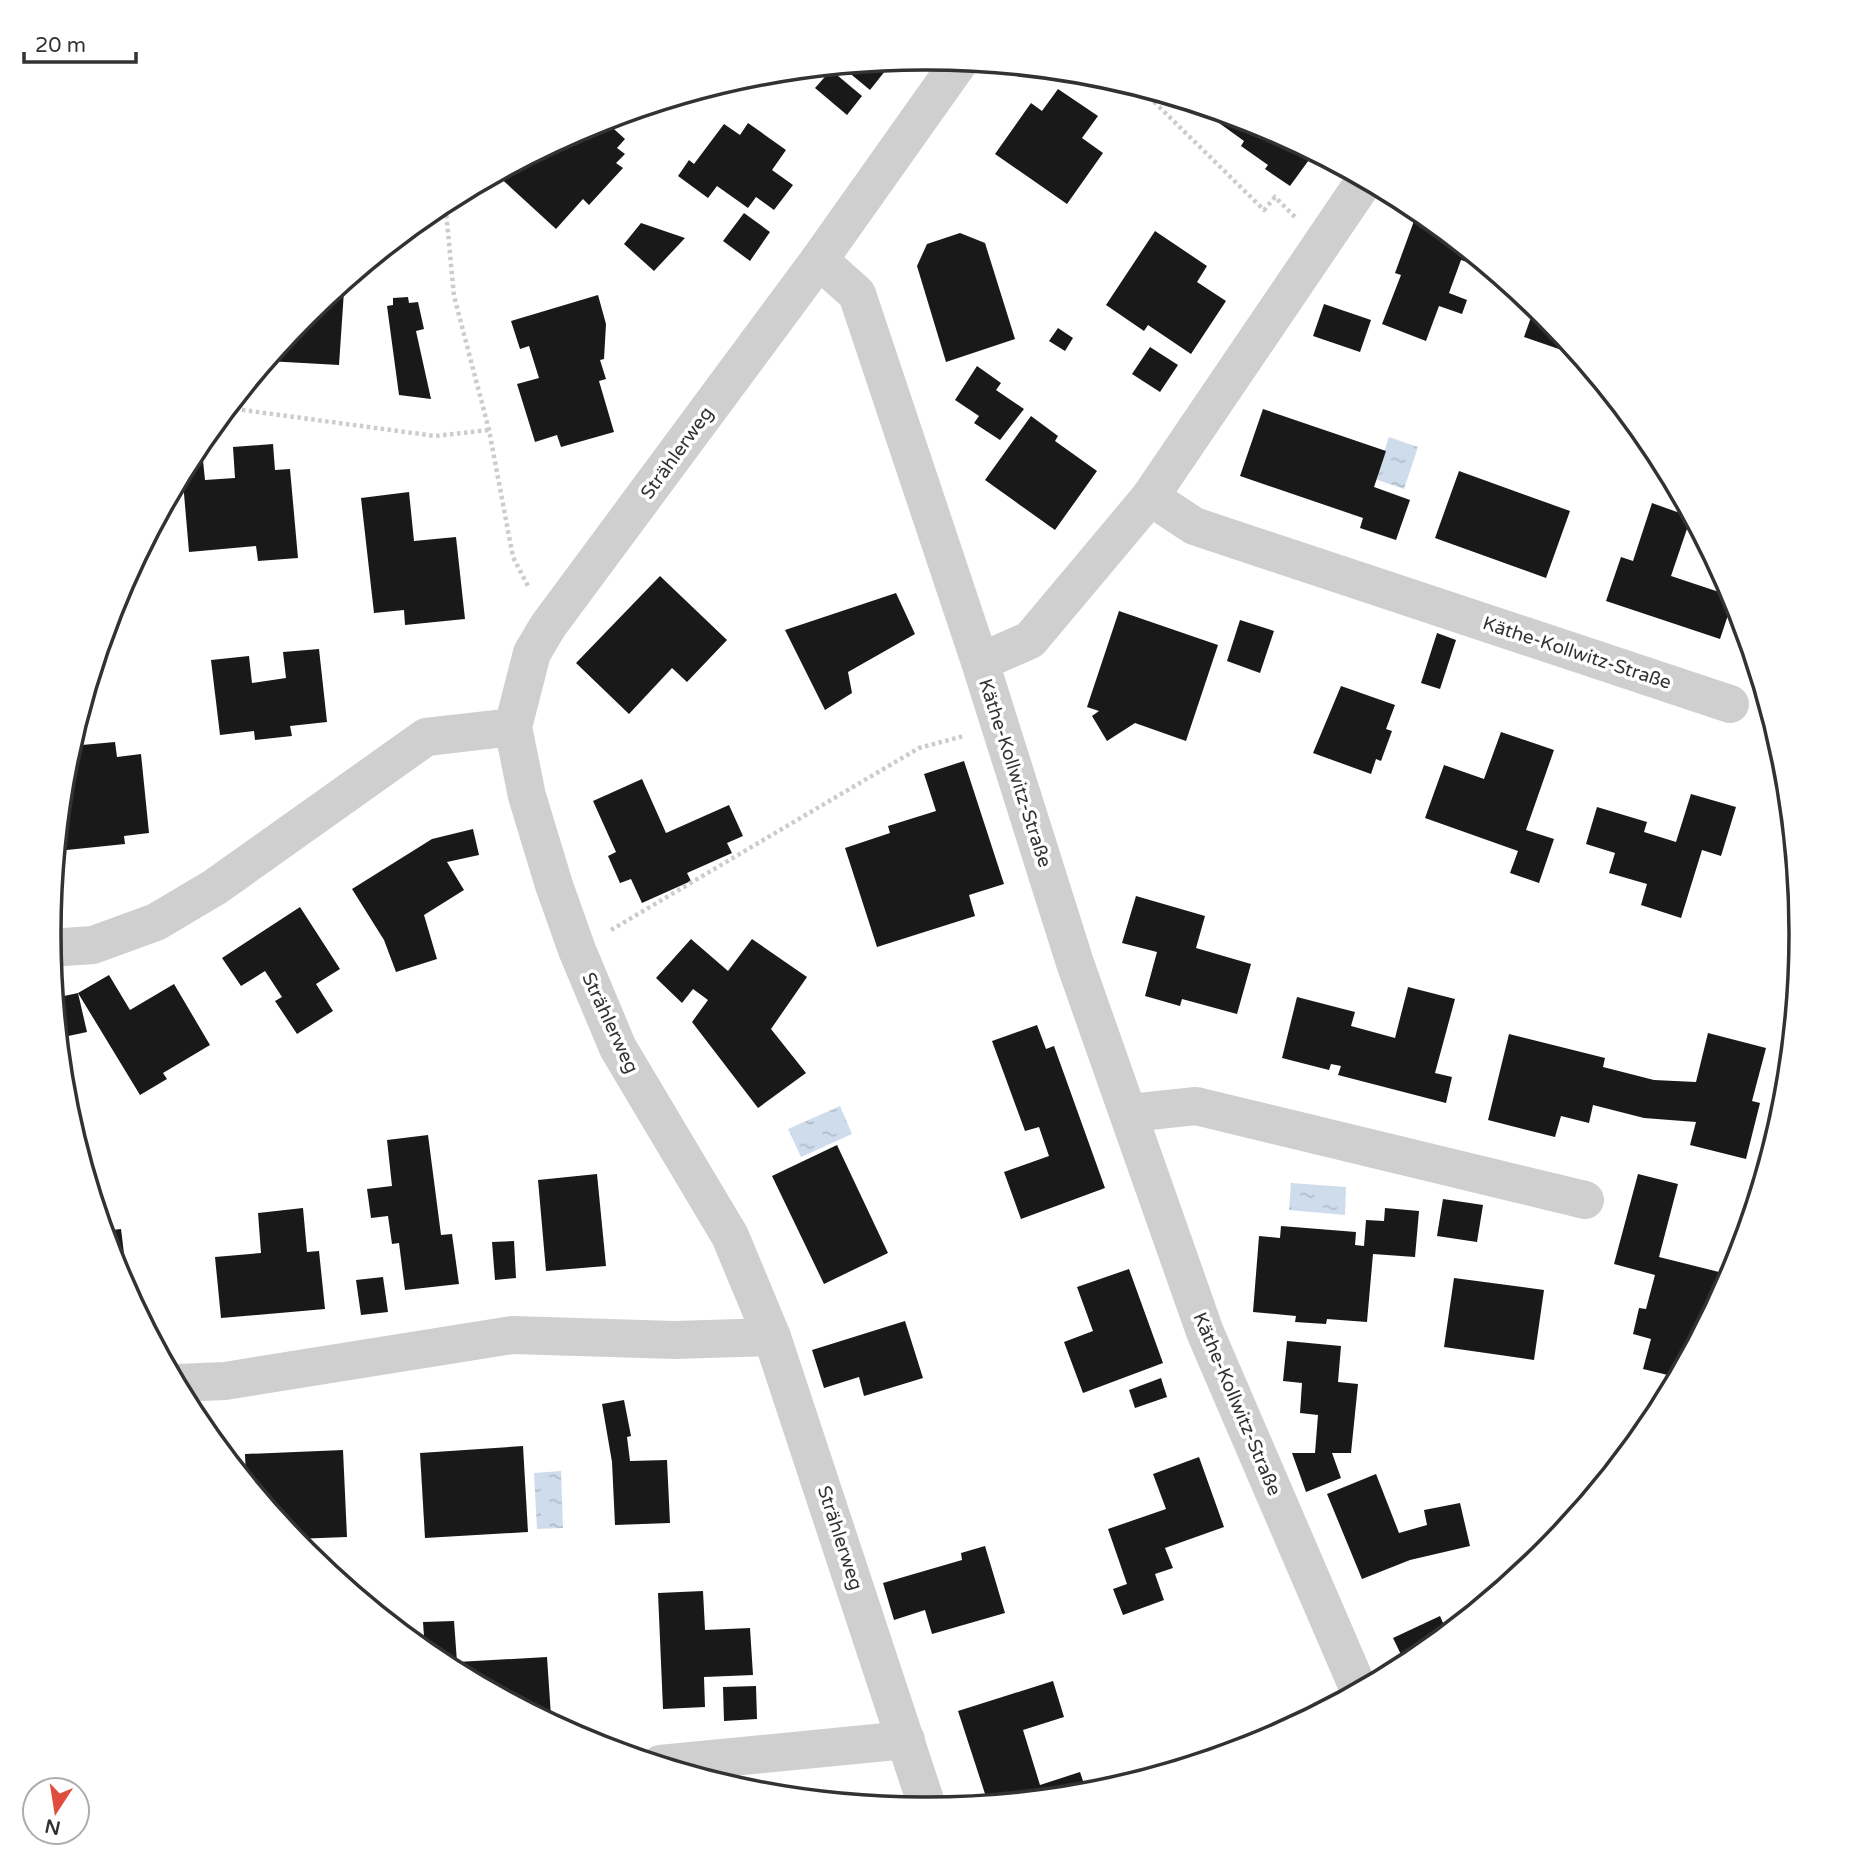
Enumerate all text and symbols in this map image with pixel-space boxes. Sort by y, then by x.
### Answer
scale bar [24,21,136,65]
text: 20 m [35,33,86,58]
street label: Strählerweg [636,403,718,503]
street label: Käthe-Kollwitz-Straße [1480,612,1674,694]
street label: Käthe-Kollwitz-Straße [974,676,1056,870]
street label: Strählerweg [577,969,643,1077]
street label: Käthe-Kollwitz-Straße [1188,1309,1286,1499]
street label: Strählerweg [813,1483,867,1593]
north arrow [21,1776,91,1846]
text: N [43,1814,62,1839]

